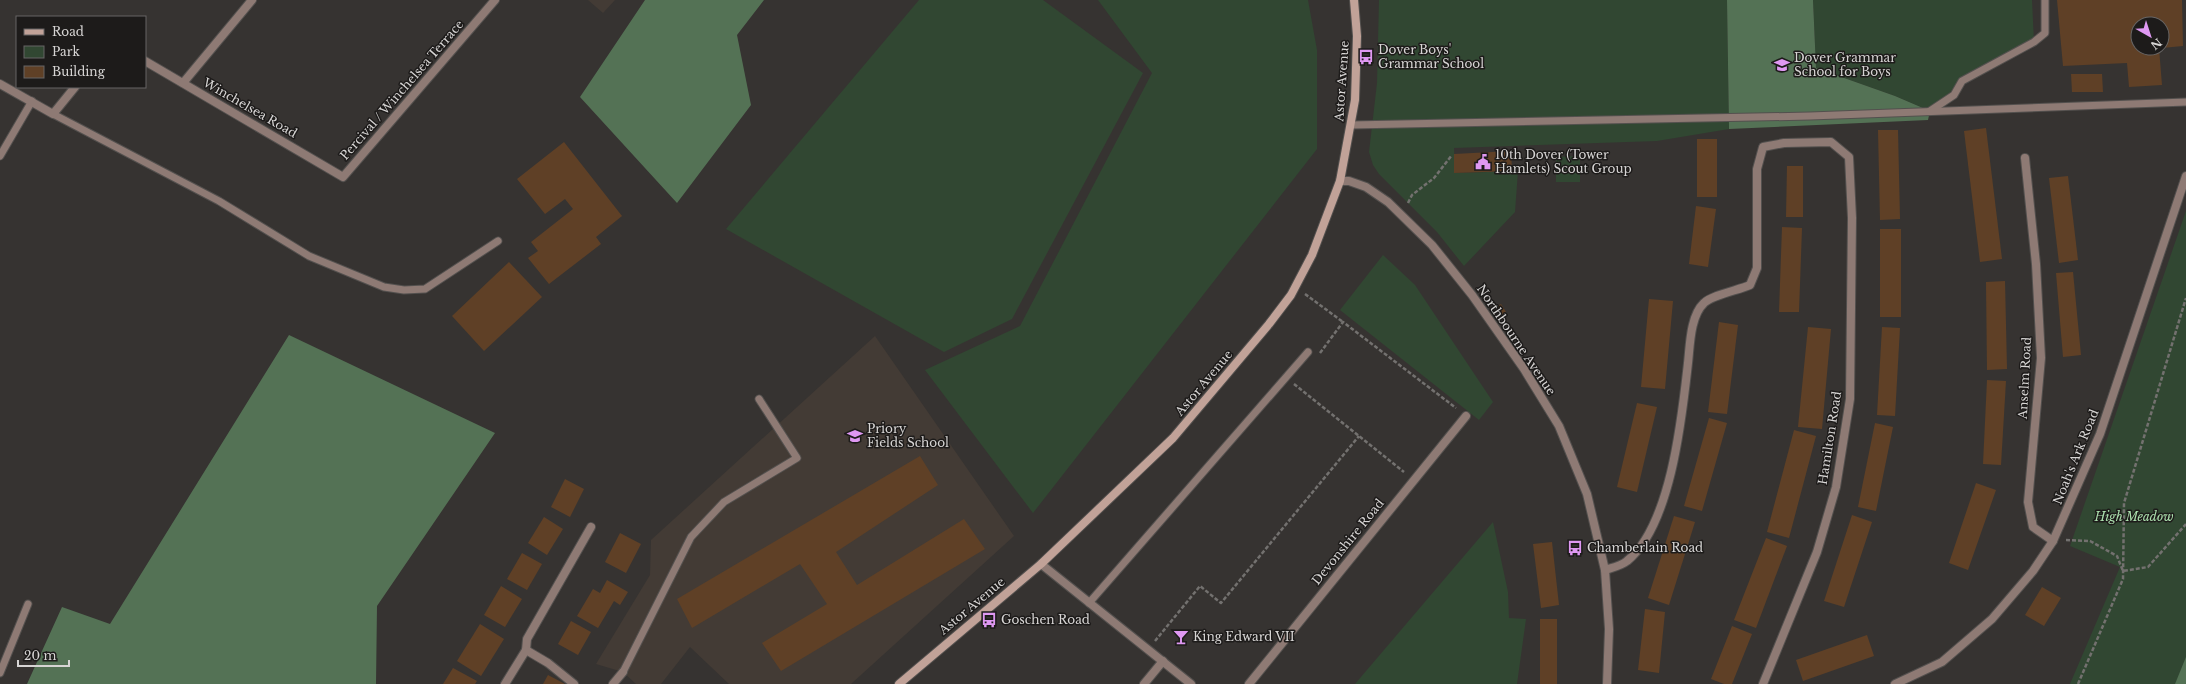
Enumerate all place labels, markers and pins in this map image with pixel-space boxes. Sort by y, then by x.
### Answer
place label: Dover Boys' Grammar School [1378,42,1484,71]
bus stop icon: Dover Boys' Grammar School [1357,48,1375,66]
place label: Dover Grammar School for Boys [1794,50,1896,79]
school or university icon: Dover Grammar School for Boys [1773,56,1791,74]
place label: 10th Dover (Tower Hamlets) Scout Group [1495,147,1632,176]
public building icon: 10th Dover (Tower Hamlets) Scout Group [1474,153,1492,171]
place label: Priory Fields School [867,421,949,450]
school or university icon: Priory Fields School [846,427,864,445]
bus stop icon: Chamberlain Road [1566,539,1584,557]
place label: Chamberlain Road [1587,540,1703,555]
bus stop icon: Goschen Road [980,611,998,629]
place label: Goschen Road [1001,612,1090,627]
bar icon: King Edward VII [1172,628,1190,646]
place label: King Edward VII [1193,629,1295,644]

